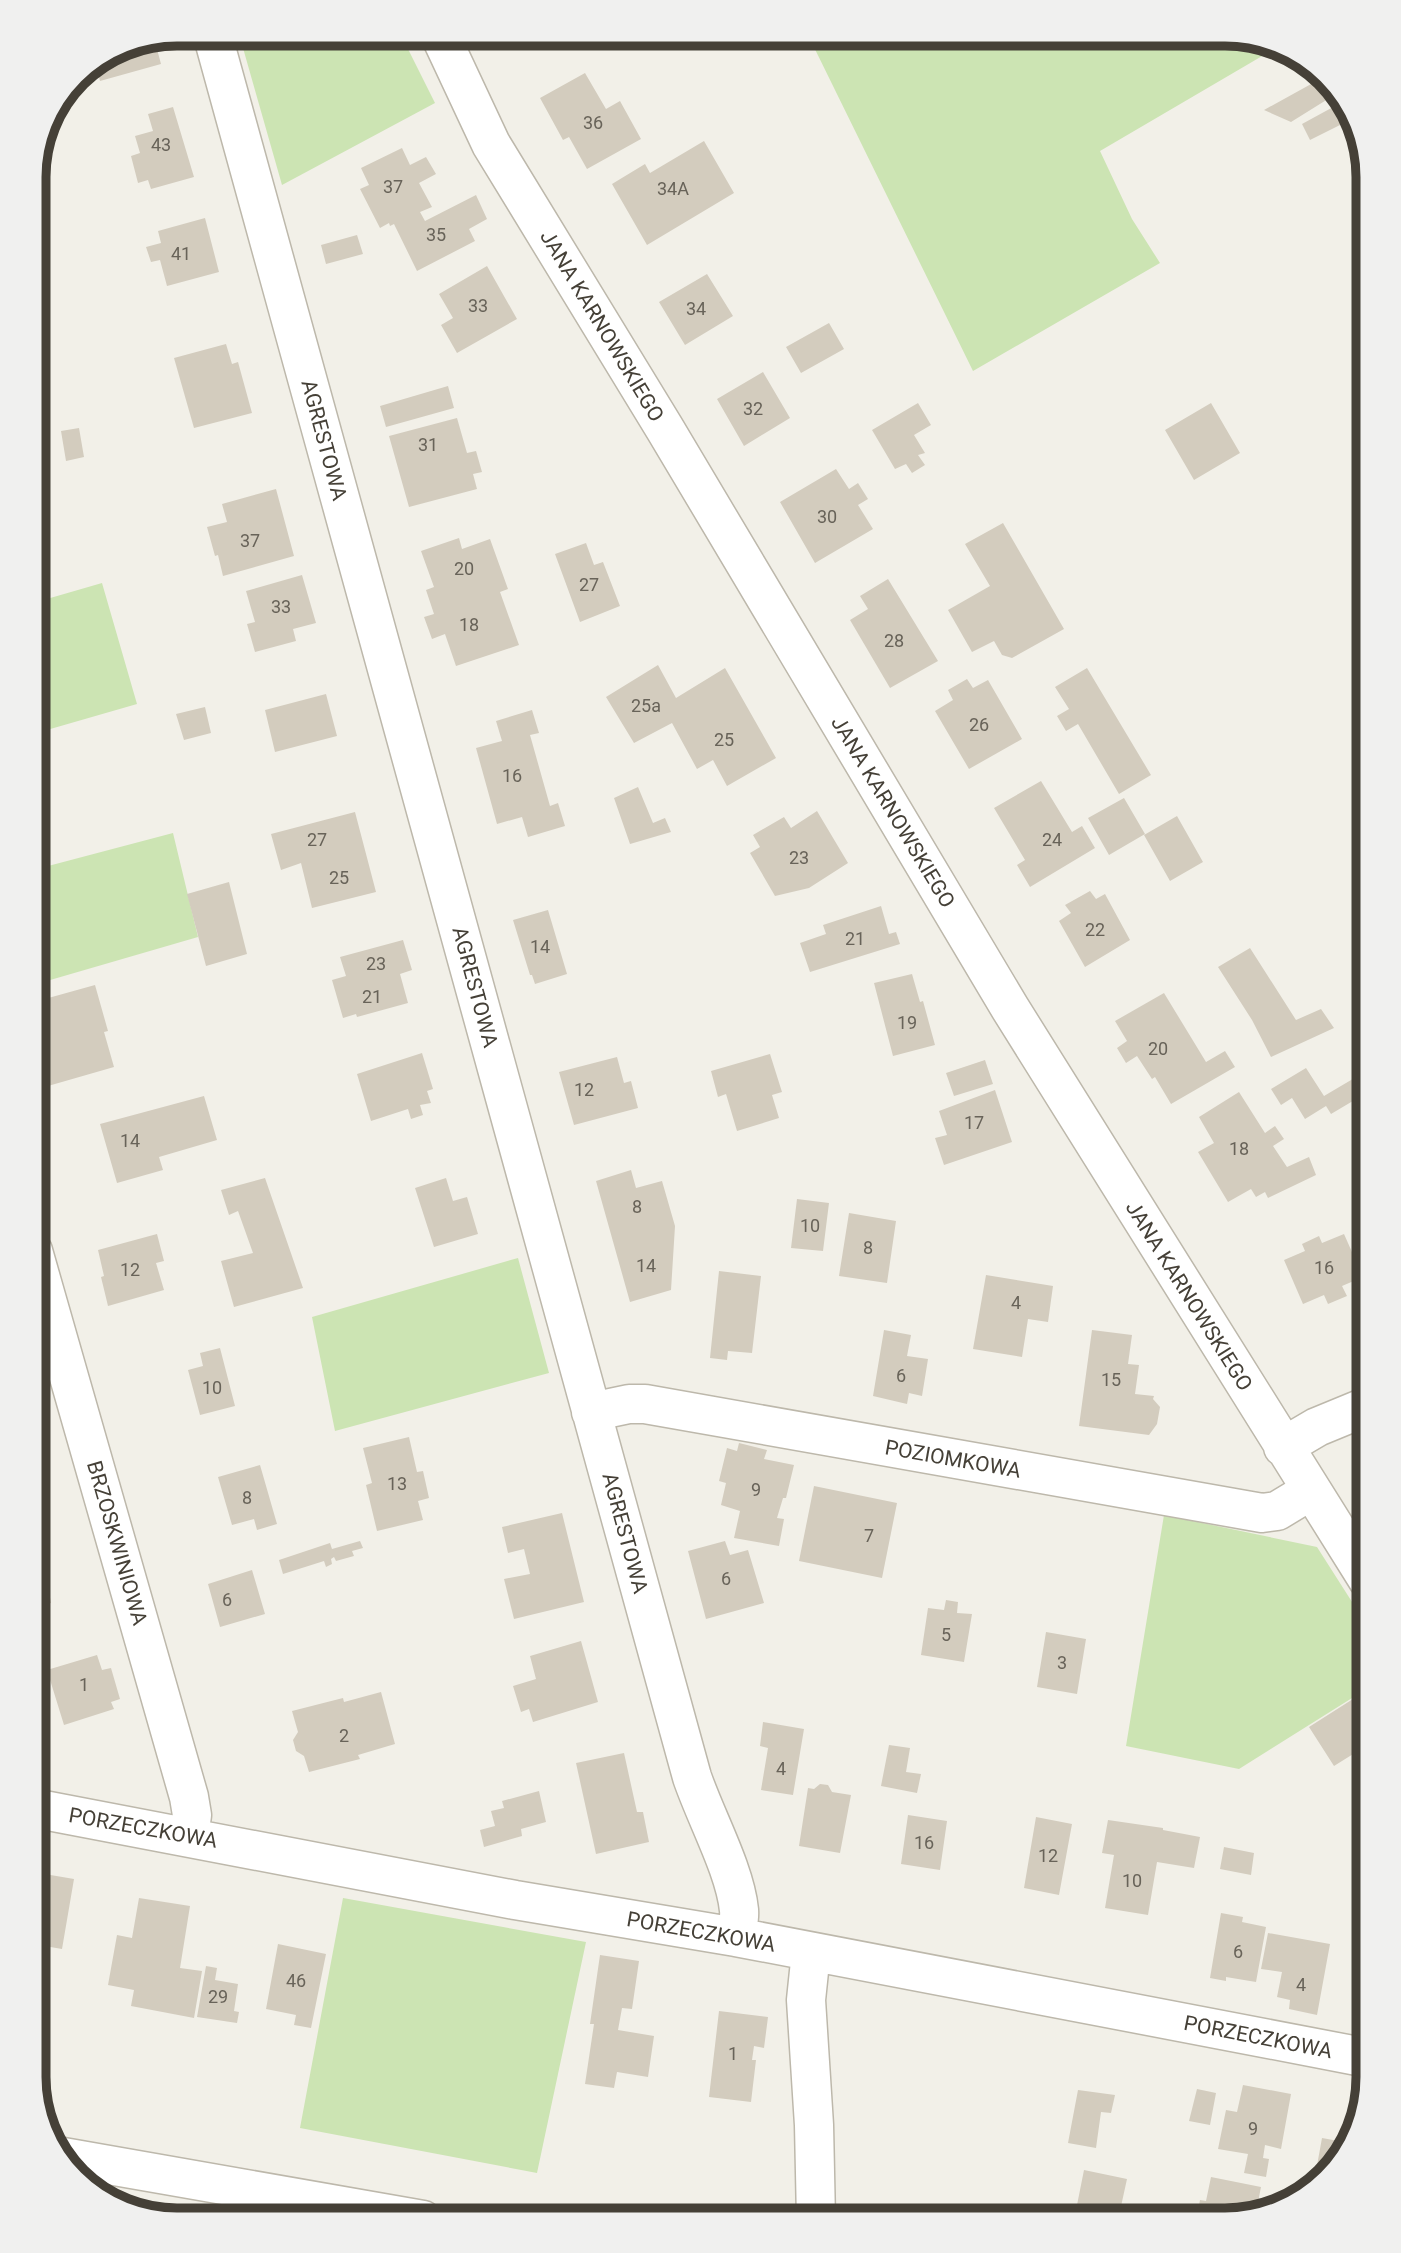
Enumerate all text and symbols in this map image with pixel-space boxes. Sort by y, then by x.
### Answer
house number: 36 [583,112,603,133]
house number: 43 [151,134,171,155]
house number: 37 [383,176,403,197]
house number: 34A [657,178,689,199]
house number: 35 [426,224,446,245]
street label: JANA KARNOWSKIEGO [535,226,669,426]
house number: 41 [171,243,191,264]
house number: 33 [468,295,488,316]
house number: 34 [686,298,706,319]
street label: AGRESTOWA [296,377,352,503]
house number: 32 [743,398,763,419]
house number: 31 [418,434,438,455]
house number: 30 [817,506,837,527]
house number: 37 [240,530,260,551]
house number: 20 [454,558,474,579]
house number: 27 [579,574,599,595]
house number: 33 [271,596,291,617]
house number: 18 [459,614,479,635]
house number: 28 [884,630,904,651]
house number: 25a [631,695,661,716]
street label: JANA KARNOWSKIEGO [826,712,960,912]
house number: 26 [969,714,989,735]
house number: 25 [714,729,734,750]
house number: 16 [502,765,522,786]
house number: 27 [307,829,327,850]
house number: 24 [1042,829,1062,850]
house number: 23 [789,847,809,868]
house number: 25 [329,867,349,888]
house number: 22 [1085,919,1105,940]
street label: AGRESTOWA [447,924,503,1050]
house number: 21 [845,928,865,949]
house number: 14 [530,936,550,957]
house number: 23 [366,953,386,974]
house number: 21 [362,986,382,1007]
house number: 19 [897,1012,917,1033]
house number: 20 [1148,1038,1168,1059]
house number: 12 [574,1079,594,1100]
house number: 17 [964,1112,984,1133]
house number: 14 [120,1130,140,1151]
house number: 18 [1229,1138,1249,1159]
house number: 8 [632,1196,642,1217]
street label: JANA KARNOWSKIEGO [1121,1197,1257,1395]
house number: 10 [800,1215,820,1236]
house number: 8 [863,1237,873,1258]
house number: 14 [636,1255,656,1276]
house number: 16 [1314,1257,1334,1278]
house number: 12 [120,1259,140,1280]
house number: 4 [1011,1292,1021,1313]
house number: 6 [896,1365,906,1386]
house number: 15 [1101,1369,1121,1390]
house number: 10 [202,1377,222,1398]
street label: POZIOMKOWA [883,1435,1023,1483]
street label: BRZOSKWINIOWA [82,1458,152,1628]
street label: AGRESTOWA [597,1470,653,1596]
house number: 13 [387,1473,407,1494]
house number: 9 [751,1479,761,1500]
house number: 8 [242,1487,252,1508]
house number: 7 [864,1525,874,1546]
house number: 6 [721,1568,731,1589]
house number: 6 [222,1589,232,1610]
house number: 5 [941,1624,951,1645]
house number: 3 [1057,1652,1067,1673]
house number: 1 [79,1674,89,1695]
house number: 2 [339,1725,349,1746]
house number: 4 [776,1758,786,1779]
street label: PORZECZKOWA [67,1803,220,1853]
house number: 16 [914,1832,934,1853]
house number: 12 [1038,1845,1058,1866]
house number: 10 [1122,1870,1142,1891]
street label: PORZECZKOWA [625,1907,778,1957]
house number: 6 [1233,1941,1243,1962]
house number: 46 [286,1970,306,1991]
house number: 4 [1296,1974,1306,1995]
house number: 29 [208,1986,228,2007]
street label: PORZECZKOWA [1182,2011,1334,2063]
house number: 1 [728,2043,738,2064]
house number: 9 [1248,2118,1258,2139]

